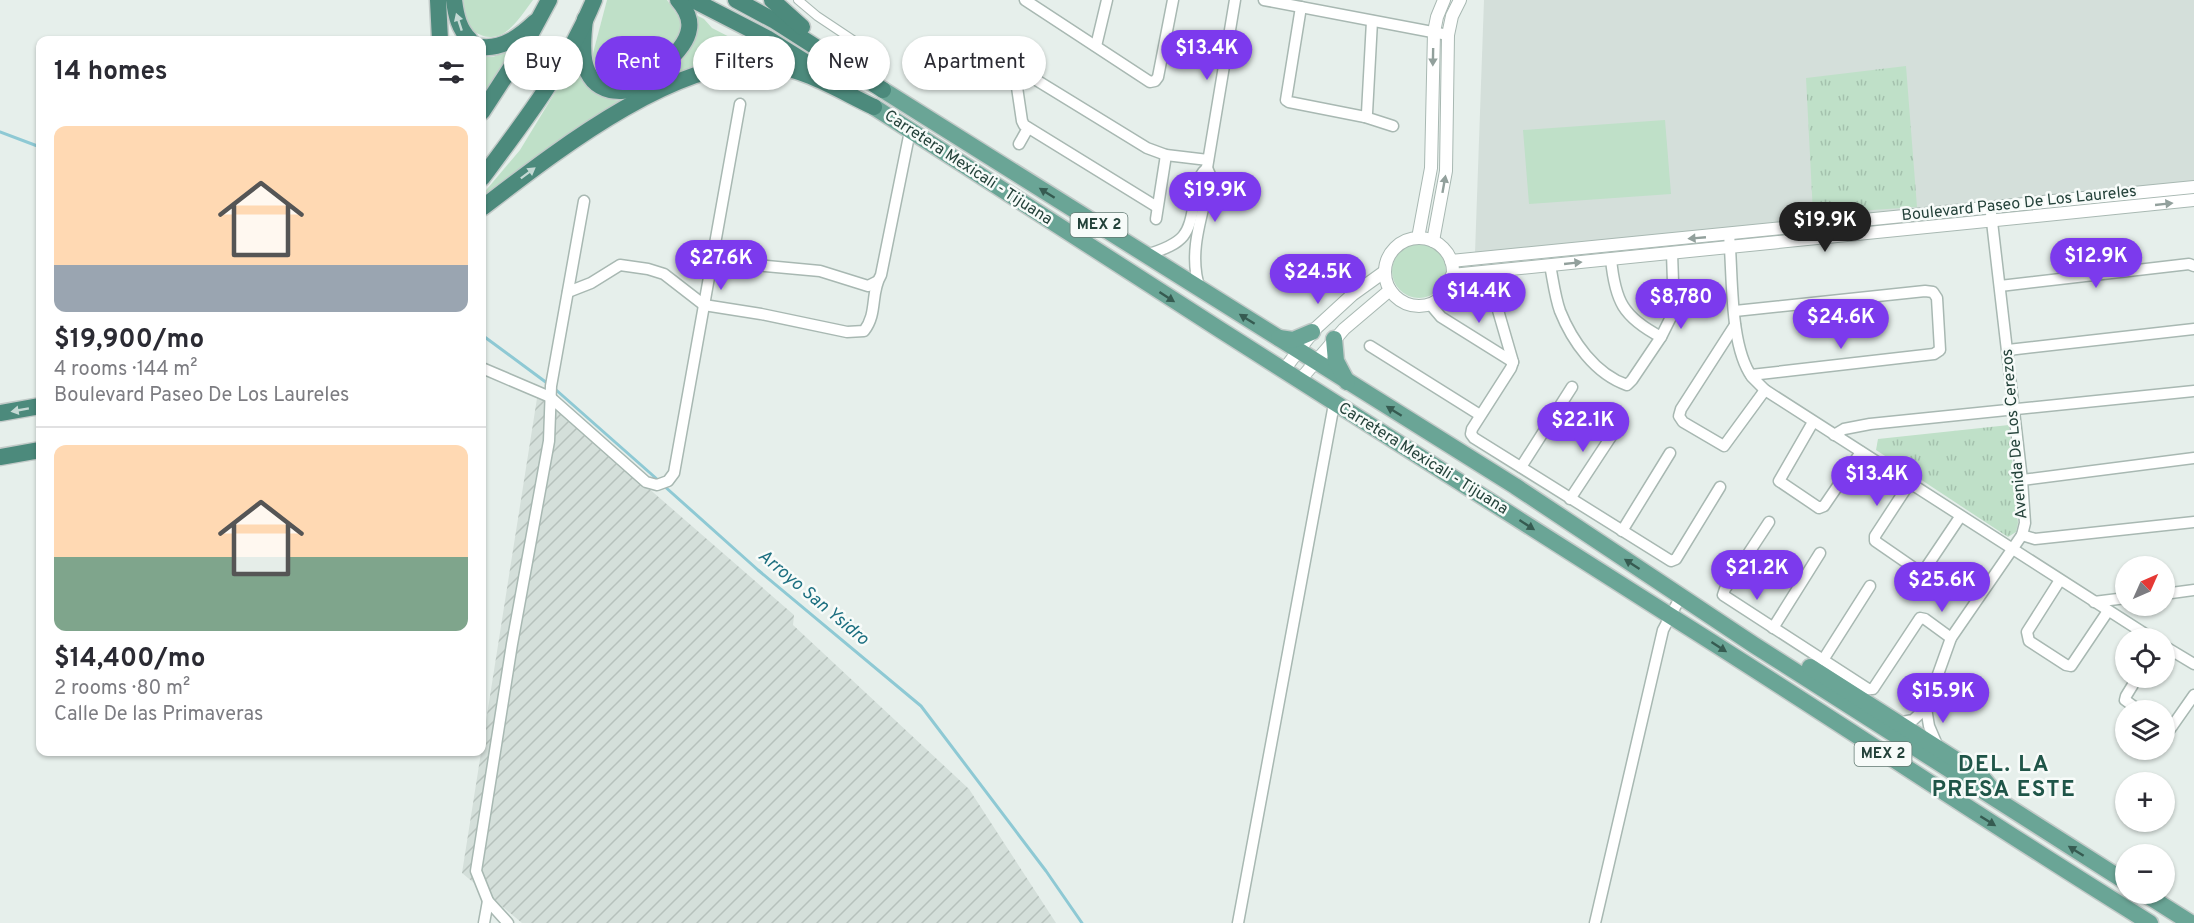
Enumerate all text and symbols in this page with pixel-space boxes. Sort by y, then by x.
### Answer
one-way arrow [454,13,463,31]
pin: $13.4K [1158,30,1256,81]
chip: Buy [504,36,583,90]
chip: Rent [595,36,681,90]
chip: Filters [693,36,795,90]
chip: New [807,36,890,90]
chip: Apartment [902,36,1046,90]
text: $13.4K [1175,36,1239,62]
one-way arrow [1429,47,1438,66]
text: 14 homes [54,56,168,89]
icon: filters [435,56,468,89]
street label: Carretera Mexicali - Tijuana [880,106,1056,230]
icon: home [207,165,315,273]
one-way arrow [520,167,536,179]
pin: $19.9K [1166,172,1264,223]
one-way arrow [1440,174,1449,193]
text: $19.9K [1183,178,1247,204]
street label: Boulevard Paseo De Los Laureles [1900,182,2138,226]
one-way arrow [1039,188,1055,199]
one-way arrow [2155,199,2174,208]
pin: $19.9K [1776,202,1874,253]
text: $19.9K [1793,208,1857,234]
road number: MEX 2 [1070,213,1128,237]
one-way arrow [1688,233,1707,243]
pin: $12.9K [2047,238,2145,289]
pin: $27.6K [672,240,770,291]
text: $12.9K [2064,244,2128,270]
text: $27.6K [689,246,753,272]
pin: $24.5K [1269,254,1367,305]
one-way arrow [1564,258,1583,268]
text: $24.5K [1284,260,1352,286]
pin: $14.4K [1430,273,1528,324]
text: $14.4K [1447,279,1511,305]
pin: $8,780 [1632,279,1730,330]
text: $8,780 [1649,285,1713,311]
one-way arrow [1159,291,1175,302]
pin: $24.6K [1792,299,1890,350]
text: $24.6K [1807,305,1875,331]
one-way arrow [1239,314,1256,325]
text: $19,900/mo [54,324,204,357]
street label: Avenida De Los Cerezos [1998,348,2032,520]
text: 4 rooms · 144 m² [54,357,197,383]
text: Boulevard Paseo De Los Laureles [54,383,349,409]
street label: Carretera Mexicali - Tijuana [1334,398,1512,520]
pin: $22.1K [1534,402,1632,453]
one-way arrow [11,406,30,415]
one-way arrow [1386,406,1402,417]
text: $22.1K [1551,408,1615,434]
pin: $13.4K [1828,456,1926,507]
text: $13.4K [1845,462,1909,488]
icon: home [207,484,315,592]
one-way arrow [1518,519,1535,530]
water label: Arroyo San Ysidro [753,545,874,651]
pin: $21.2K [1708,550,1806,601]
text: $21.2K [1725,556,1789,582]
north arrow [2115,556,2175,616]
map controls [2115,556,2175,904]
one-way arrow [1624,559,1640,570]
pin: $25.6K [1893,562,1991,613]
text: $25.6K [1908,568,1976,594]
button: locate [2115,628,2175,688]
one-way arrow [1710,641,1727,652]
text: $14,400/mo [54,643,206,676]
pin: $15.9K [1894,673,1992,724]
text: 2 rooms · 80 m² [54,676,190,702]
text: $15.9K [1911,679,1975,705]
button: layers [2115,700,2175,760]
text: Calle De las Primaveras [54,702,263,728]
road number: MEX 2 [1854,742,1912,766]
district label: DEL. LA PRESA ESTE [1932,752,2076,804]
button: + [2115,772,2175,832]
one-way arrow [1980,815,1996,826]
button: − [2115,844,2175,904]
one-way arrow [2068,845,2084,856]

